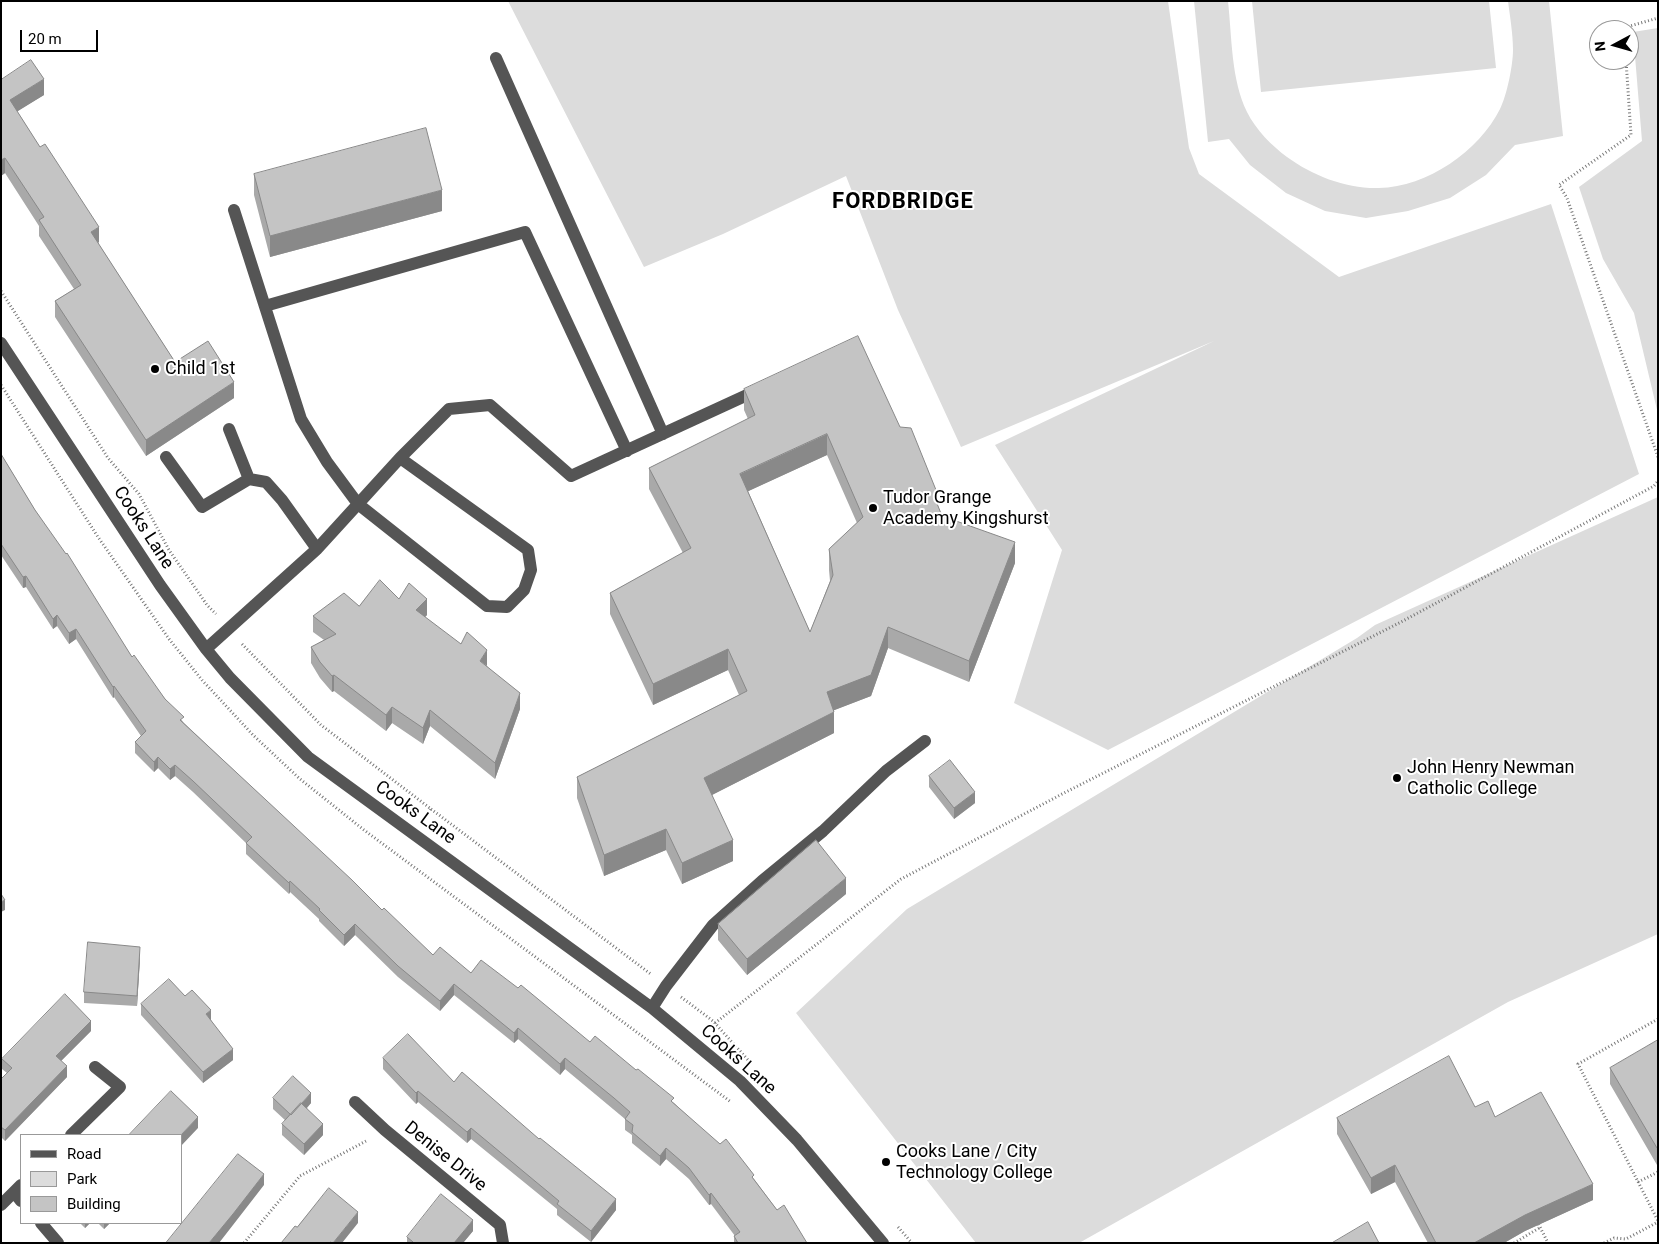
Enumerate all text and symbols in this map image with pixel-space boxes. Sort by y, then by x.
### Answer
scale bar [22,20,100,52]
north arrow [1589,20,1639,70]
text: 20 m [28,30,62,48]
text: N [1592,41,1609,52]
district label: FORDBRIDGE [831,189,975,215]
place label: Child 1st [165,358,235,380]
marker: Child 1st [149,363,161,375]
street label: Cooks Lane [108,483,178,573]
place label: Tudor Grange Academy Kingshurst [883,487,1049,530]
marker: Tudor Grange Academy Kingshurst [867,502,879,514]
place label: John Henry Newman Catholic College [1407,757,1575,800]
marker: John Henry Newman Catholic College [1391,772,1403,784]
street label: Cooks Lane [371,777,459,849]
street label: Cooks Lane [696,1020,780,1100]
street label: Denise Drive [400,1117,490,1197]
legend [20,1134,182,1224]
place label: Cooks Lane / City Technology College [896,1141,1053,1184]
text: Road [67,1145,101,1163]
marker: Cooks Lane / City Technology College [880,1156,892,1168]
text: Park [67,1170,97,1188]
text: Building [67,1195,121,1213]

